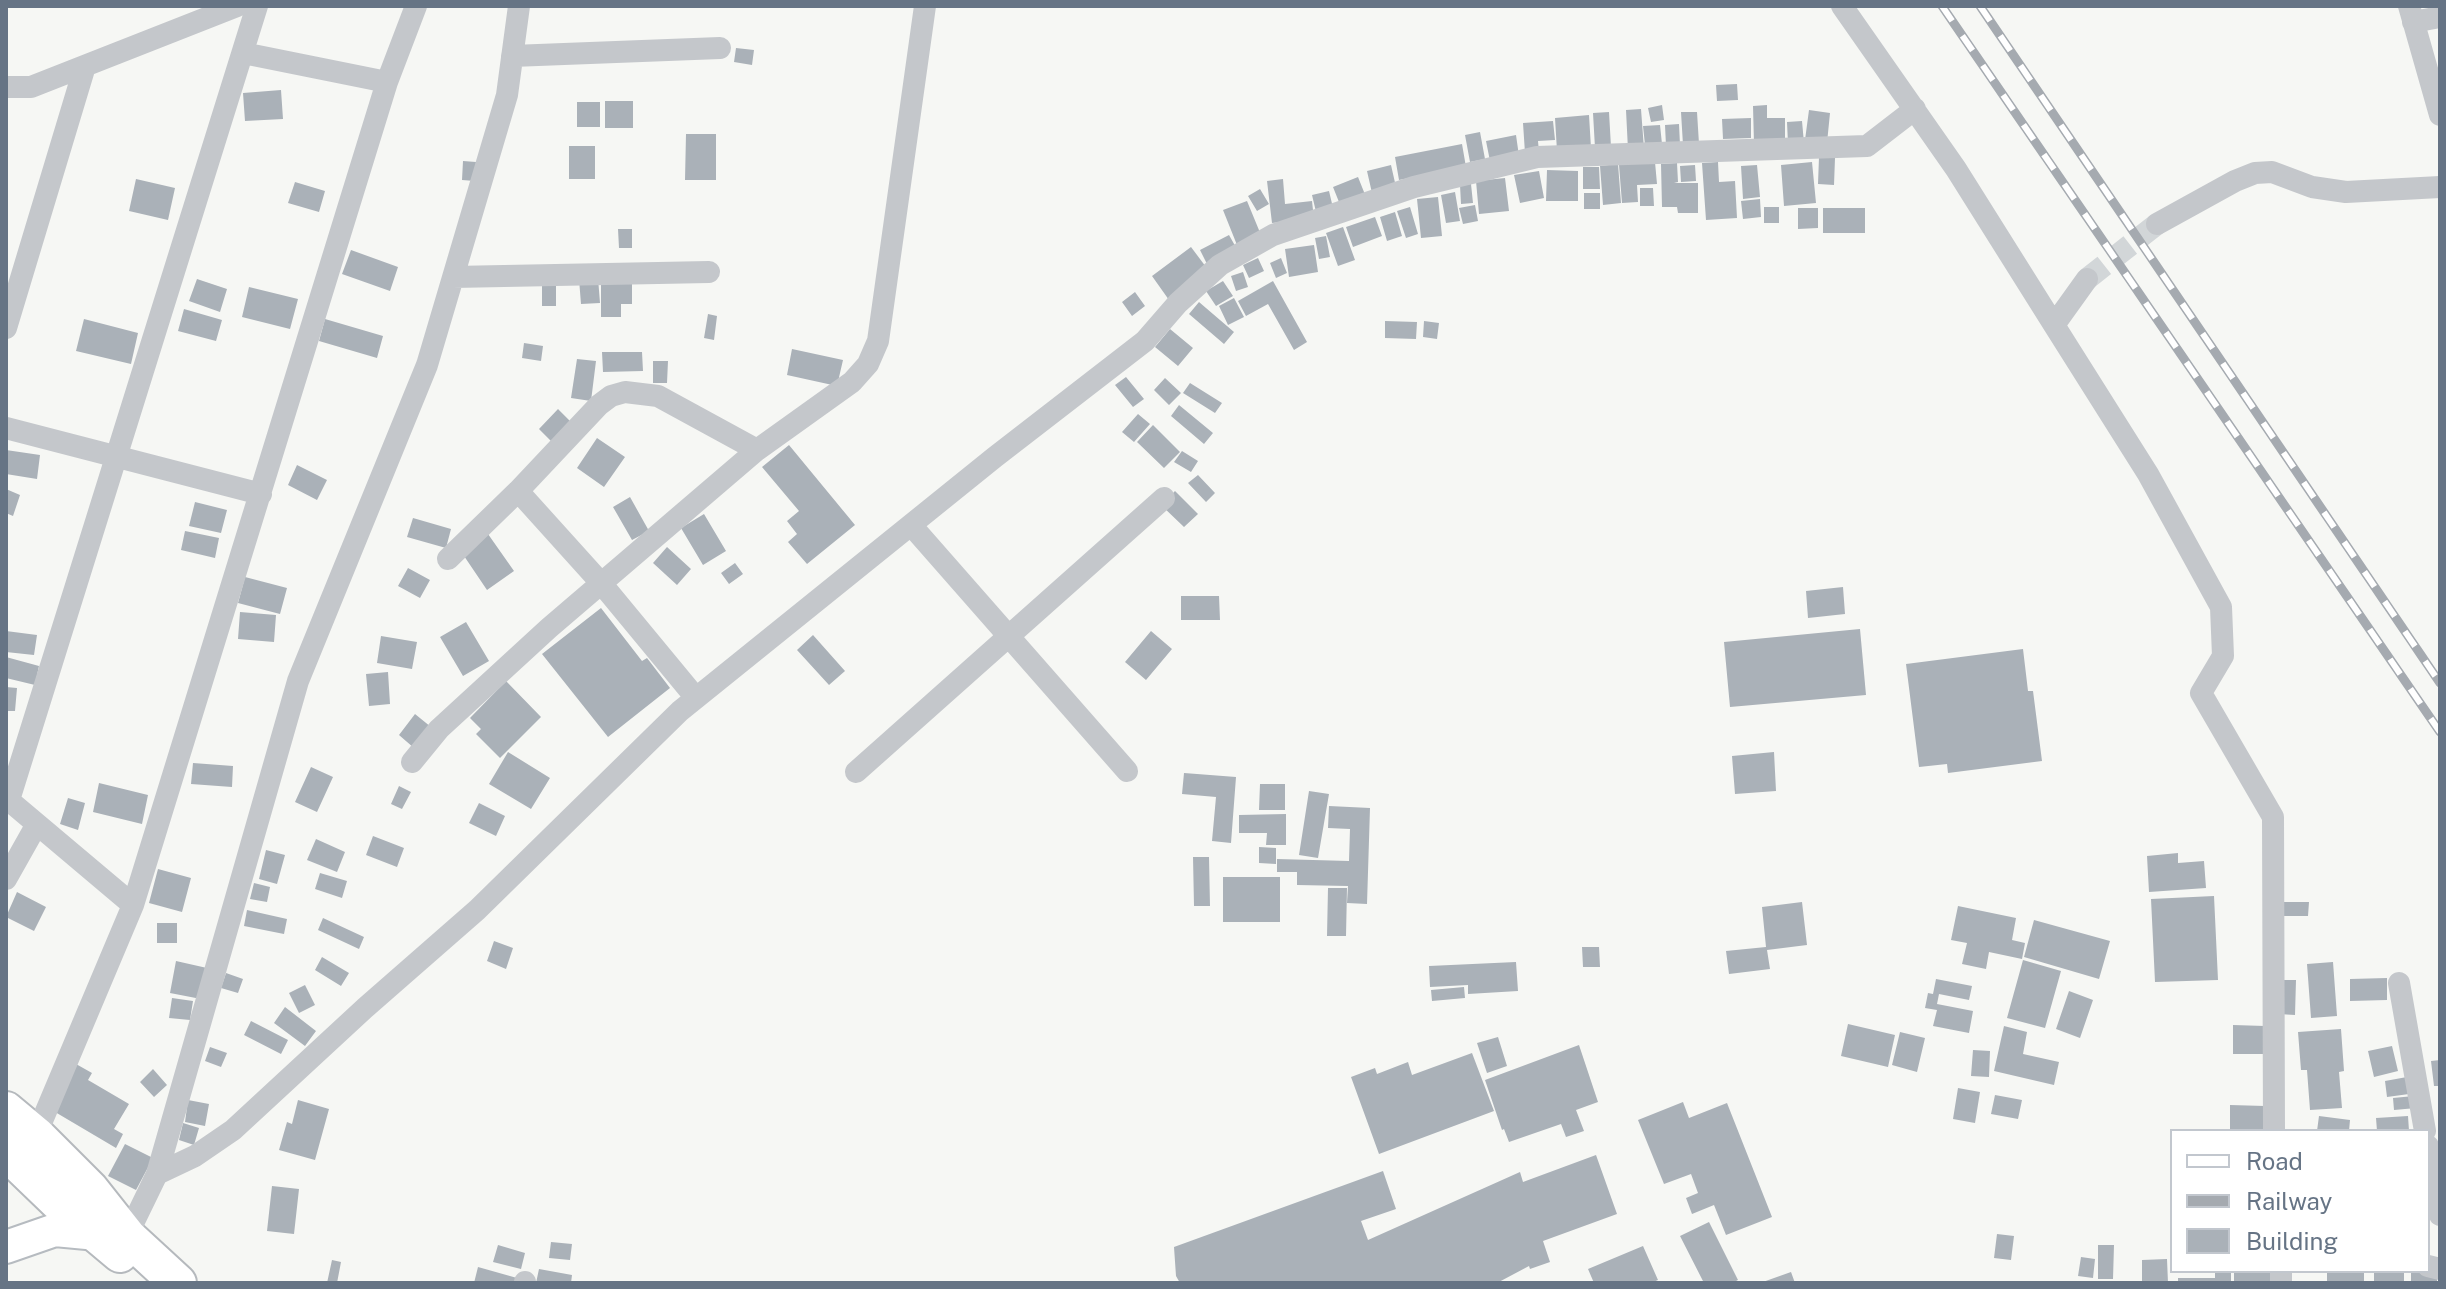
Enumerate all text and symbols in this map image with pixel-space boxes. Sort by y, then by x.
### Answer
legend [2170,1129,2430,1273]
text: Road [2246,1147,2303,1175]
text: Railway [2246,1187,2332,1215]
text: Building [2246,1227,2338,1255]

